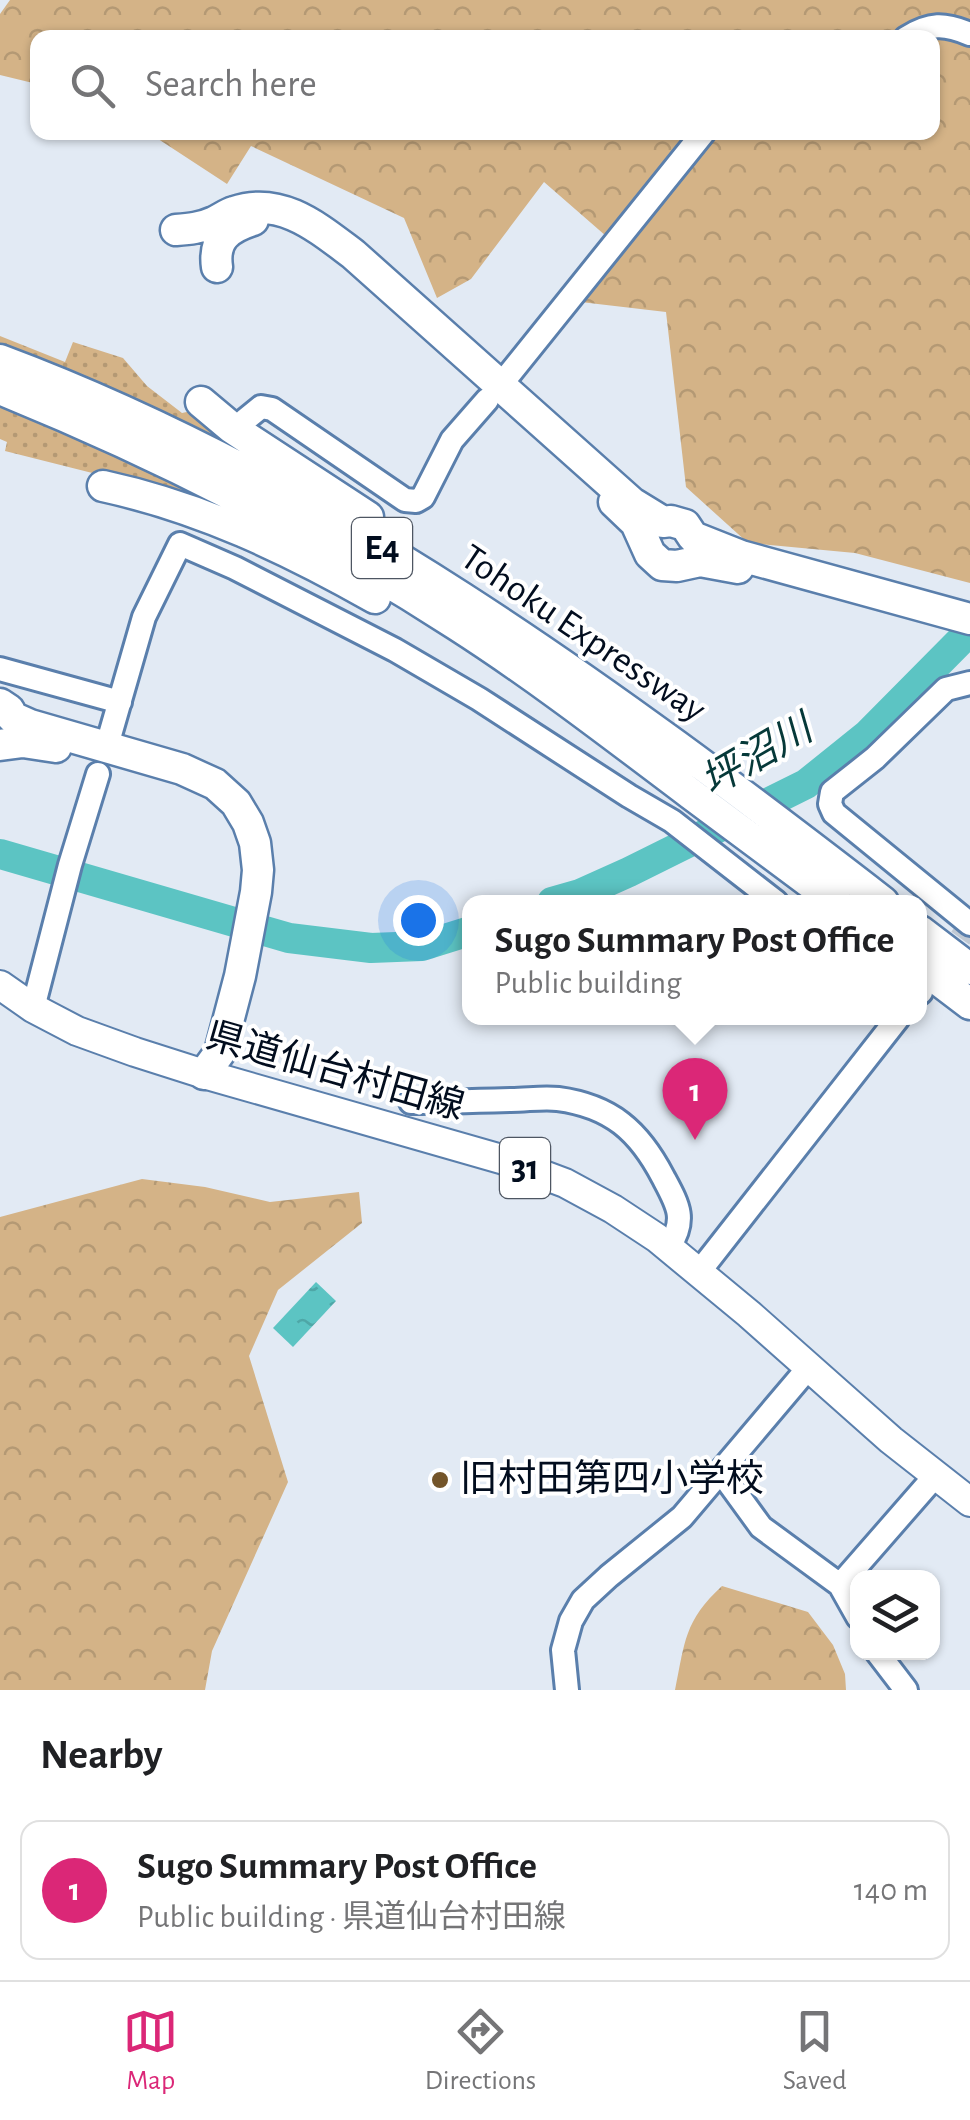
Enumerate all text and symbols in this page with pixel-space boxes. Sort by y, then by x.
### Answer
search box [30,30,940,140]
icon: search [65,58,120,113]
text: Search here [145,66,317,104]
road number: E4 [352,518,412,578]
street label: Tohoku Expressway [454,538,712,730]
water label: 坪沼川 [694,705,822,803]
your location [393,895,444,946]
popup [462,895,927,1025]
text: Sugo Summary Post Office [495,922,894,960]
text: Public building [495,967,682,999]
street label: 県道仙台村田線 [202,1014,469,1127]
pin: 1 [662,1058,728,1140]
road number: 31 [500,1138,550,1198]
place label: 旧村田第四小学校 [460,1458,764,1499]
marker: 旧村田第四小学校 [429,1469,451,1491]
map controls [850,1570,940,1660]
button: layers [850,1570,940,1660]
text: Nearby [40,1734,163,1776]
text: Sugo Summary Post Office [137,1848,537,1886]
text: 1 [69,1874,80,1906]
text: 140 m [854,1874,928,1906]
text: Public building · 県道仙台村田線 [137,1901,566,1933]
tab: Map [123,2004,178,2098]
tab: Directions [425,2004,536,2098]
tab: Saved [783,2004,847,2098]

